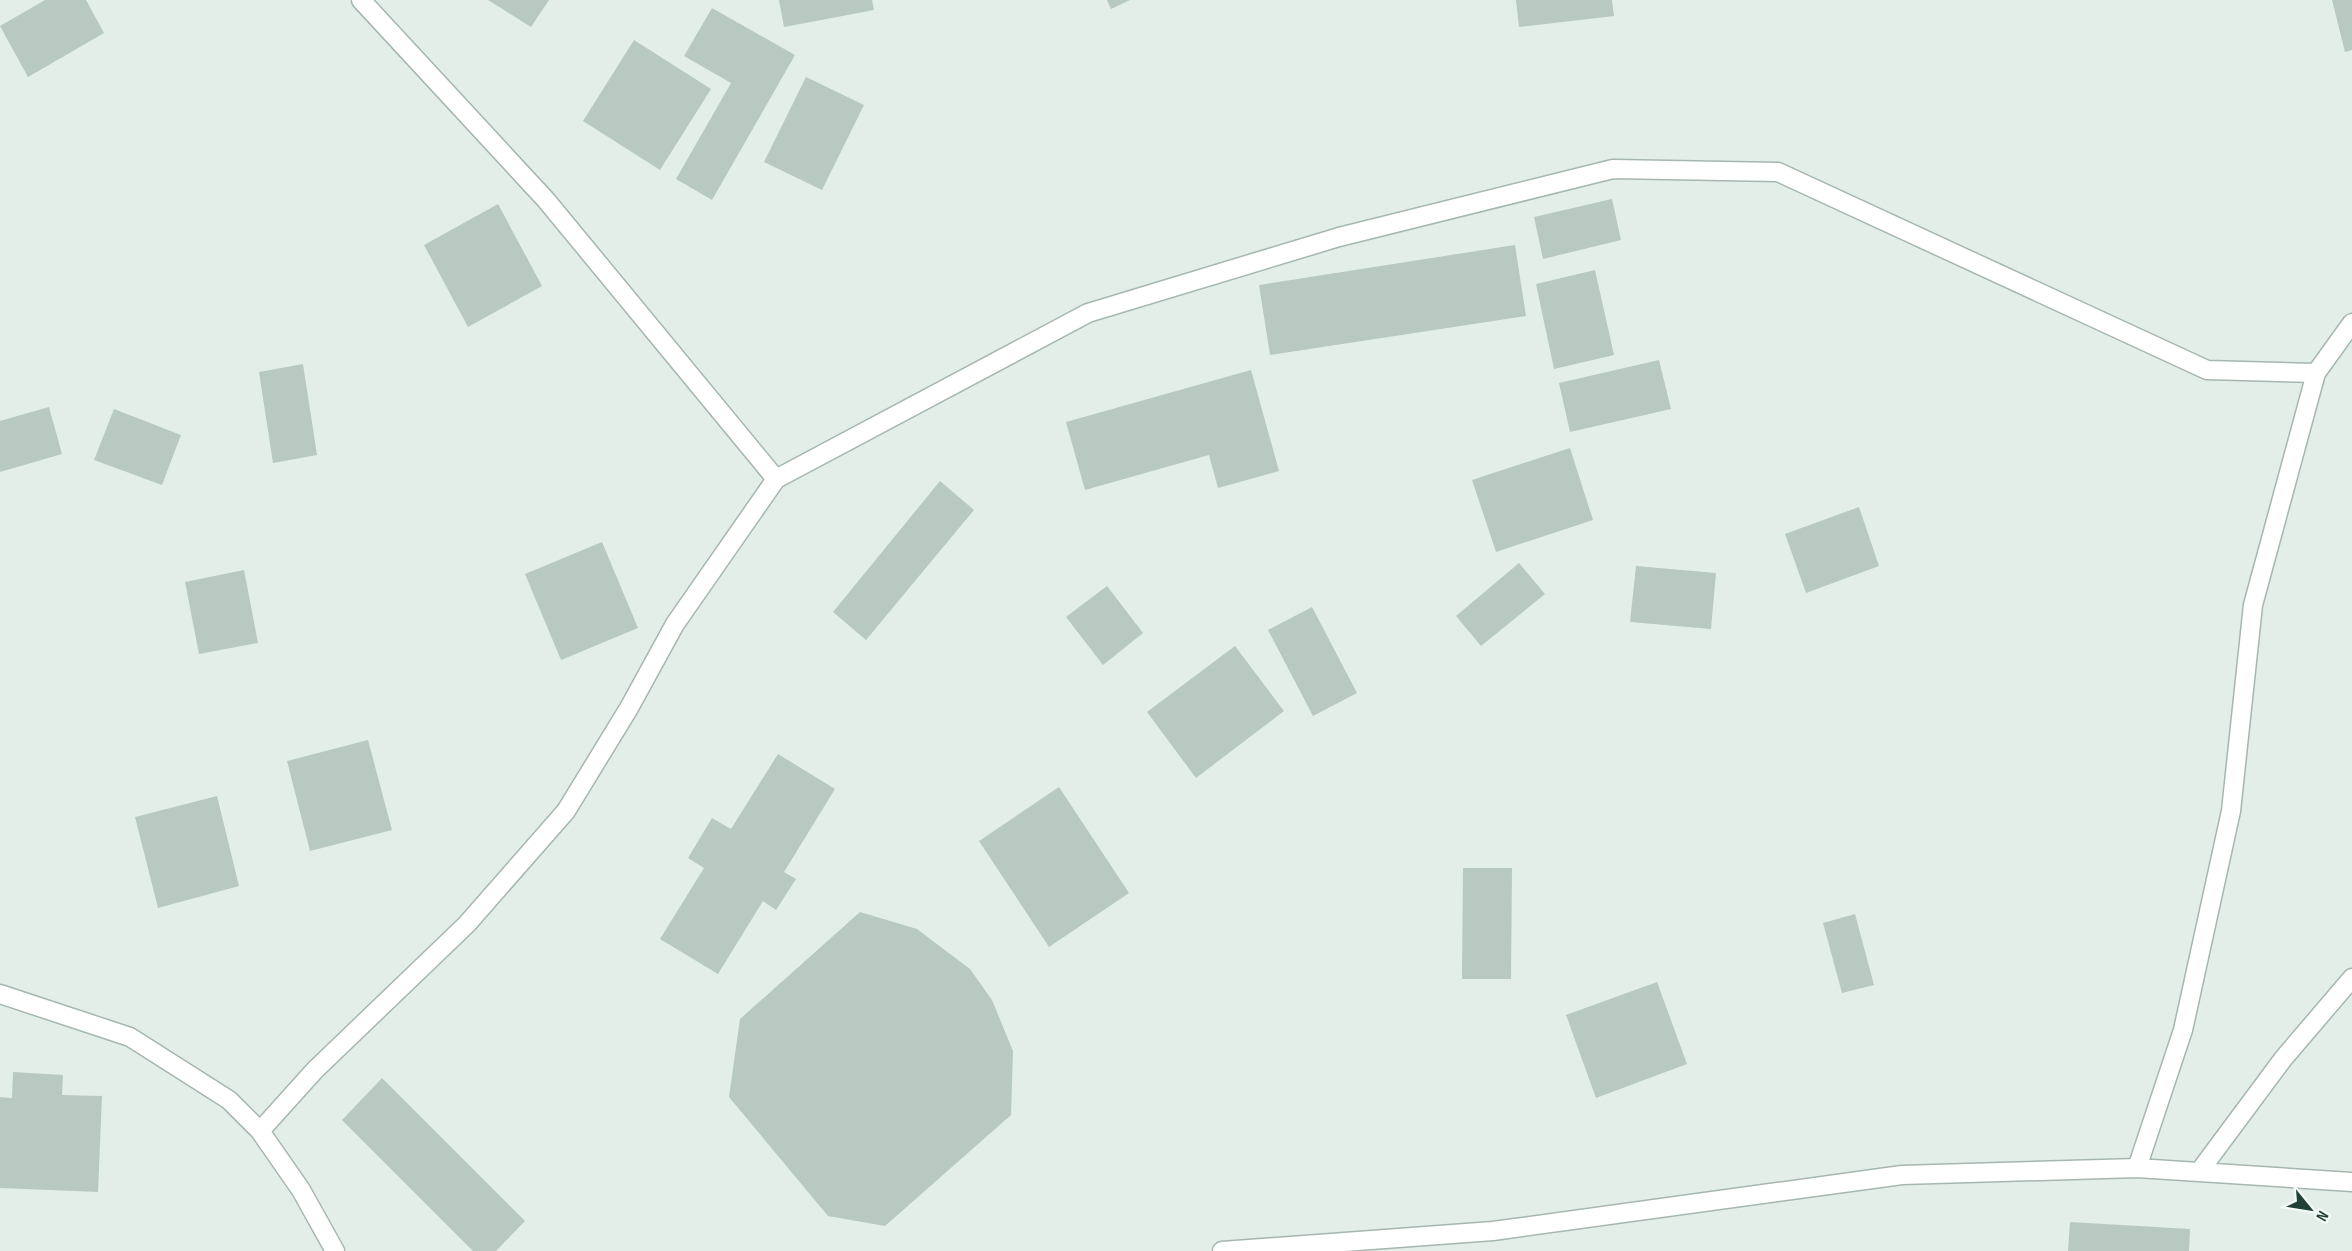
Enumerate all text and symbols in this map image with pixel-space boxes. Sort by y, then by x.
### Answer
north arrow [2280,1179,2340,1239]
text: N [2311,1207,2332,1224]

